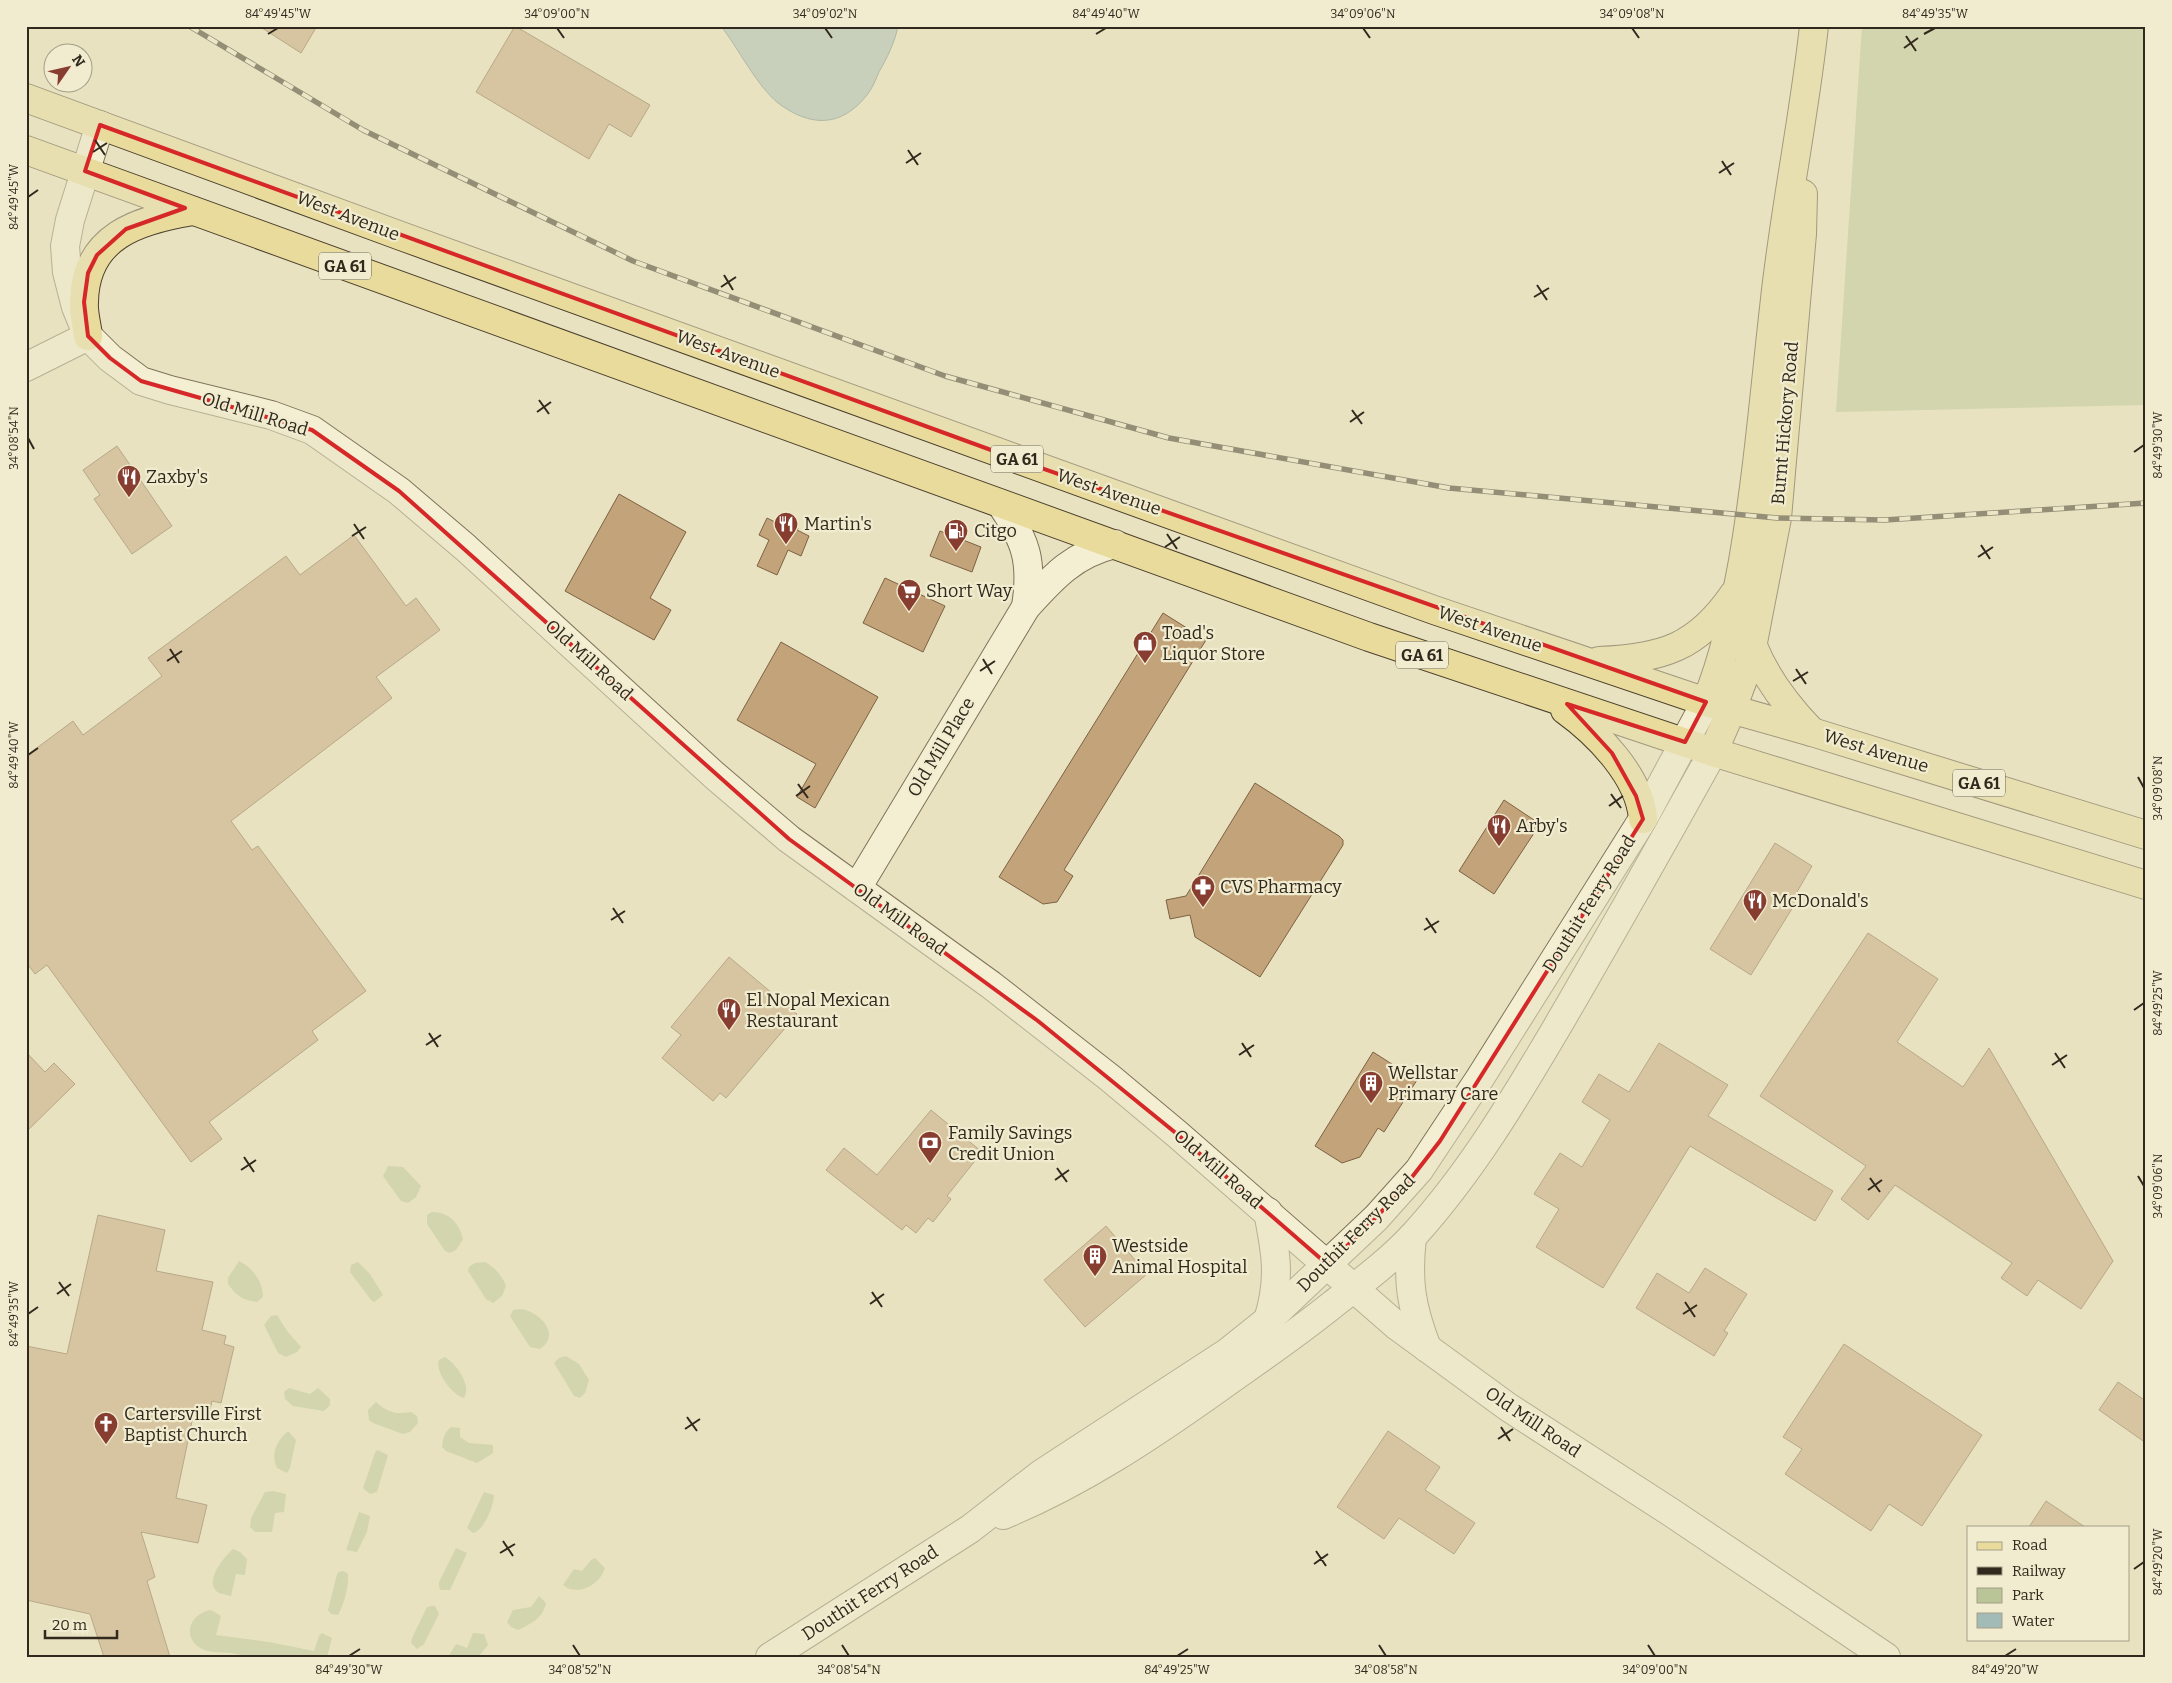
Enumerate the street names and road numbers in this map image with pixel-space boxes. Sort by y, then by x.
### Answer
street label: West Avenue [293,186,403,246]
road number: GA 61 [319,252,371,280]
street label: West Avenue [673,325,783,383]
street label: Burnt Hickory Road [1767,340,1803,506]
street label: Old Mill Road [199,387,311,441]
road number: GA 61 [991,446,1043,472]
street label: West Avenue [1054,464,1164,520]
street label: West Avenue [1435,601,1545,657]
street label: Old Mill Road [541,615,638,705]
road number: GA 61 [1396,642,1448,668]
street label: Old Mill Place [903,693,979,801]
street label: West Avenue [1821,725,1931,777]
road number: GA 61 [1953,770,2005,796]
street label: Douthit Ferry Road [1538,831,1640,977]
street label: Old Mill Road [849,878,951,961]
street label: Old Mill Road [1169,1124,1267,1214]
street label: Douthit Ferry Road [1292,1169,1420,1297]
street label: Old Mill Road [1481,1382,1585,1462]
street label: Douthit Ferry Road [798,1541,942,1645]

